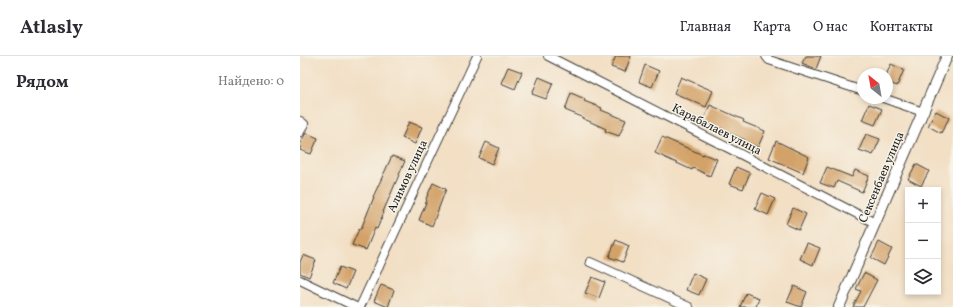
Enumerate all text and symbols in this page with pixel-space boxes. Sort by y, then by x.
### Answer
text: Atlasly [20,15,83,41]
text: Главная [680,18,731,37]
text: Карта [753,18,791,37]
text: О нас [813,18,848,37]
text: Контакты [870,18,933,37]
north arrow [857,68,893,104]
text: Рядом [16,71,69,94]
text: Найдено: 0 [218,73,284,91]
street label: Карабалаев улица [669,100,764,159]
street label: Сексенбаев улица [855,129,908,225]
street label: Алимов улица [384,137,432,215]
map controls [905,187,941,295]
button: + [905,187,941,223]
button: − [905,223,941,259]
button: layers [905,259,941,295]

